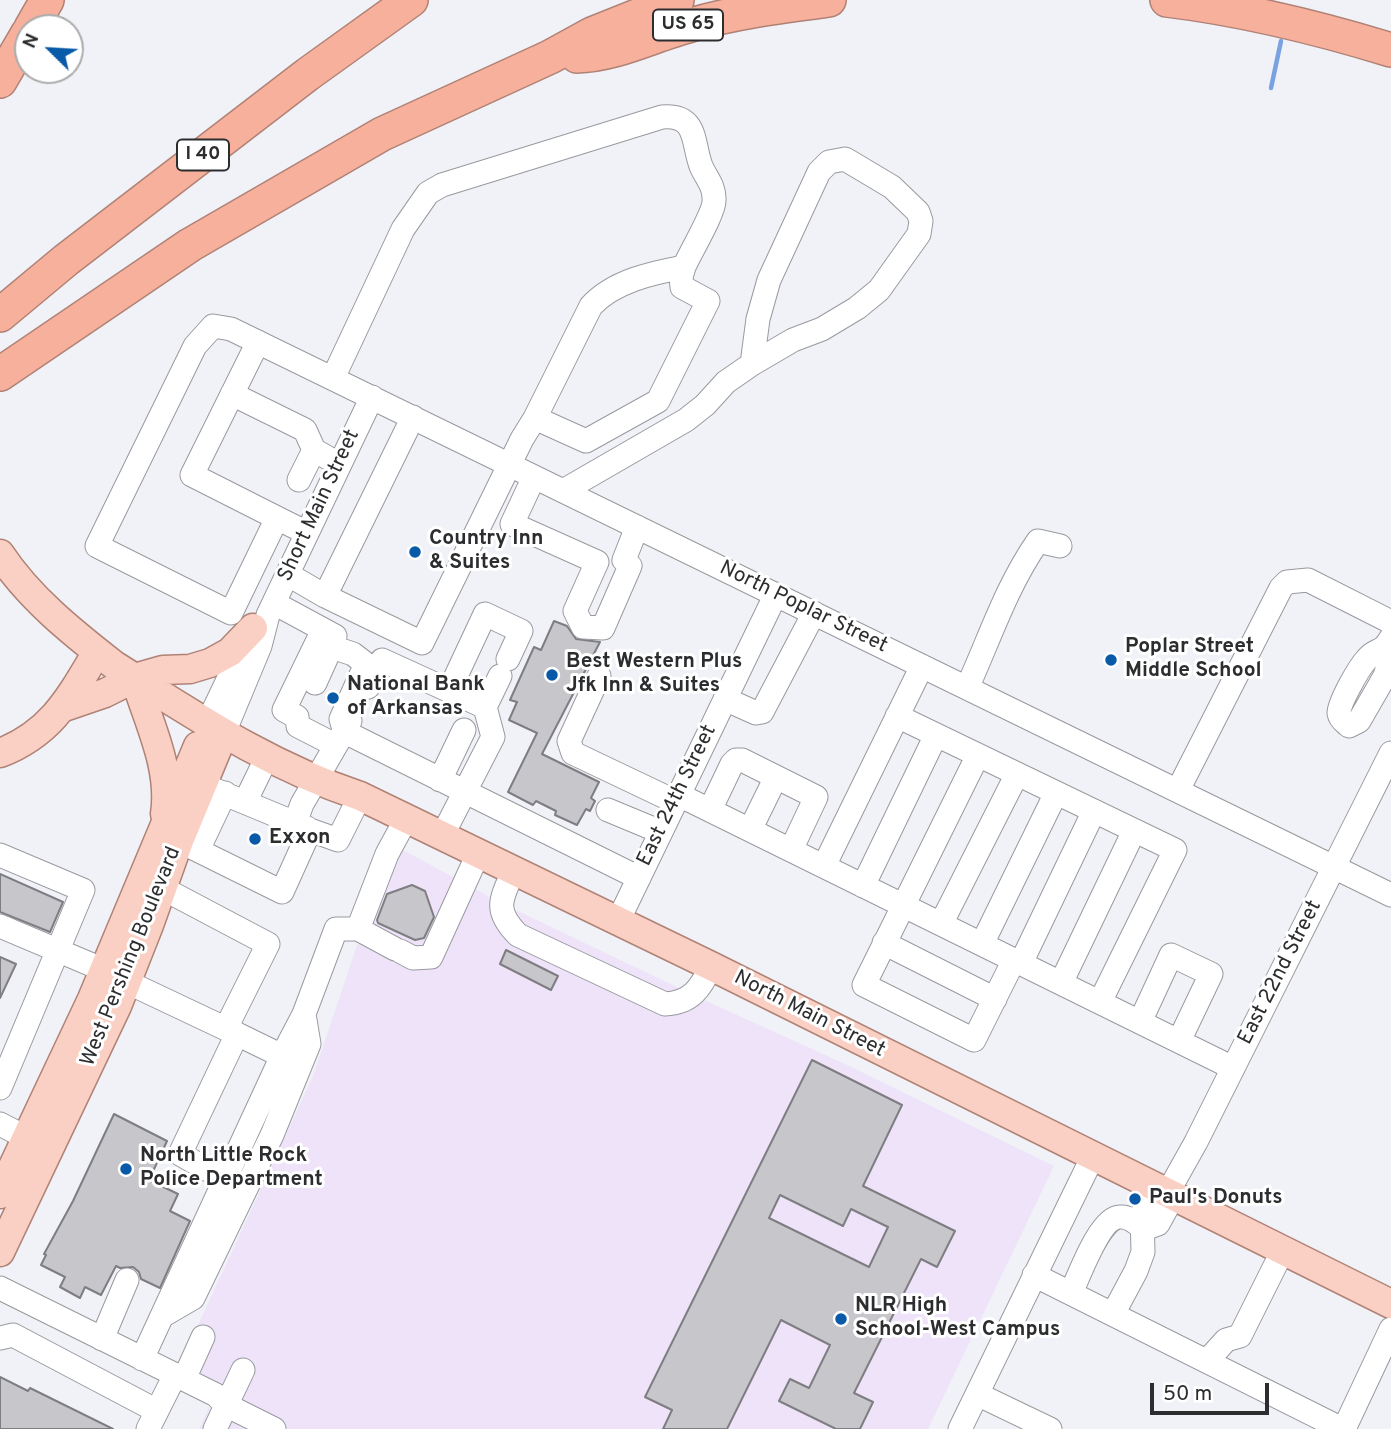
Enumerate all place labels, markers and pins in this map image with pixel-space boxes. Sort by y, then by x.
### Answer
place label: Country Inn & Suites [429,527,543,577]
marker: Country Inn & Suites [407,544,423,560]
place label: Poplar Street Middle School [1125,635,1262,685]
place label: Best Western Plus Jfk Inn & Suites [566,650,742,700]
marker: Poplar Street Middle School [1103,652,1119,668]
marker: Best Western Plus Jfk Inn & Suites [544,667,560,683]
place label: National Bank of Arkansas [347,673,485,723]
marker: National Bank of Arkansas [325,690,341,706]
place label: Exxon [269,826,331,852]
marker: Exxon [247,831,263,847]
place label: North Little Rock Police Department [140,1144,323,1194]
marker: North Little Rock Police Department [118,1161,134,1177]
place label: Paul's Donuts [1149,1186,1282,1212]
marker: Paul's Donuts [1127,1191,1143,1207]
place label: NLR High School-West Campus [855,1294,1060,1344]
marker: NLR High School-West Campus [833,1311,849,1327]

